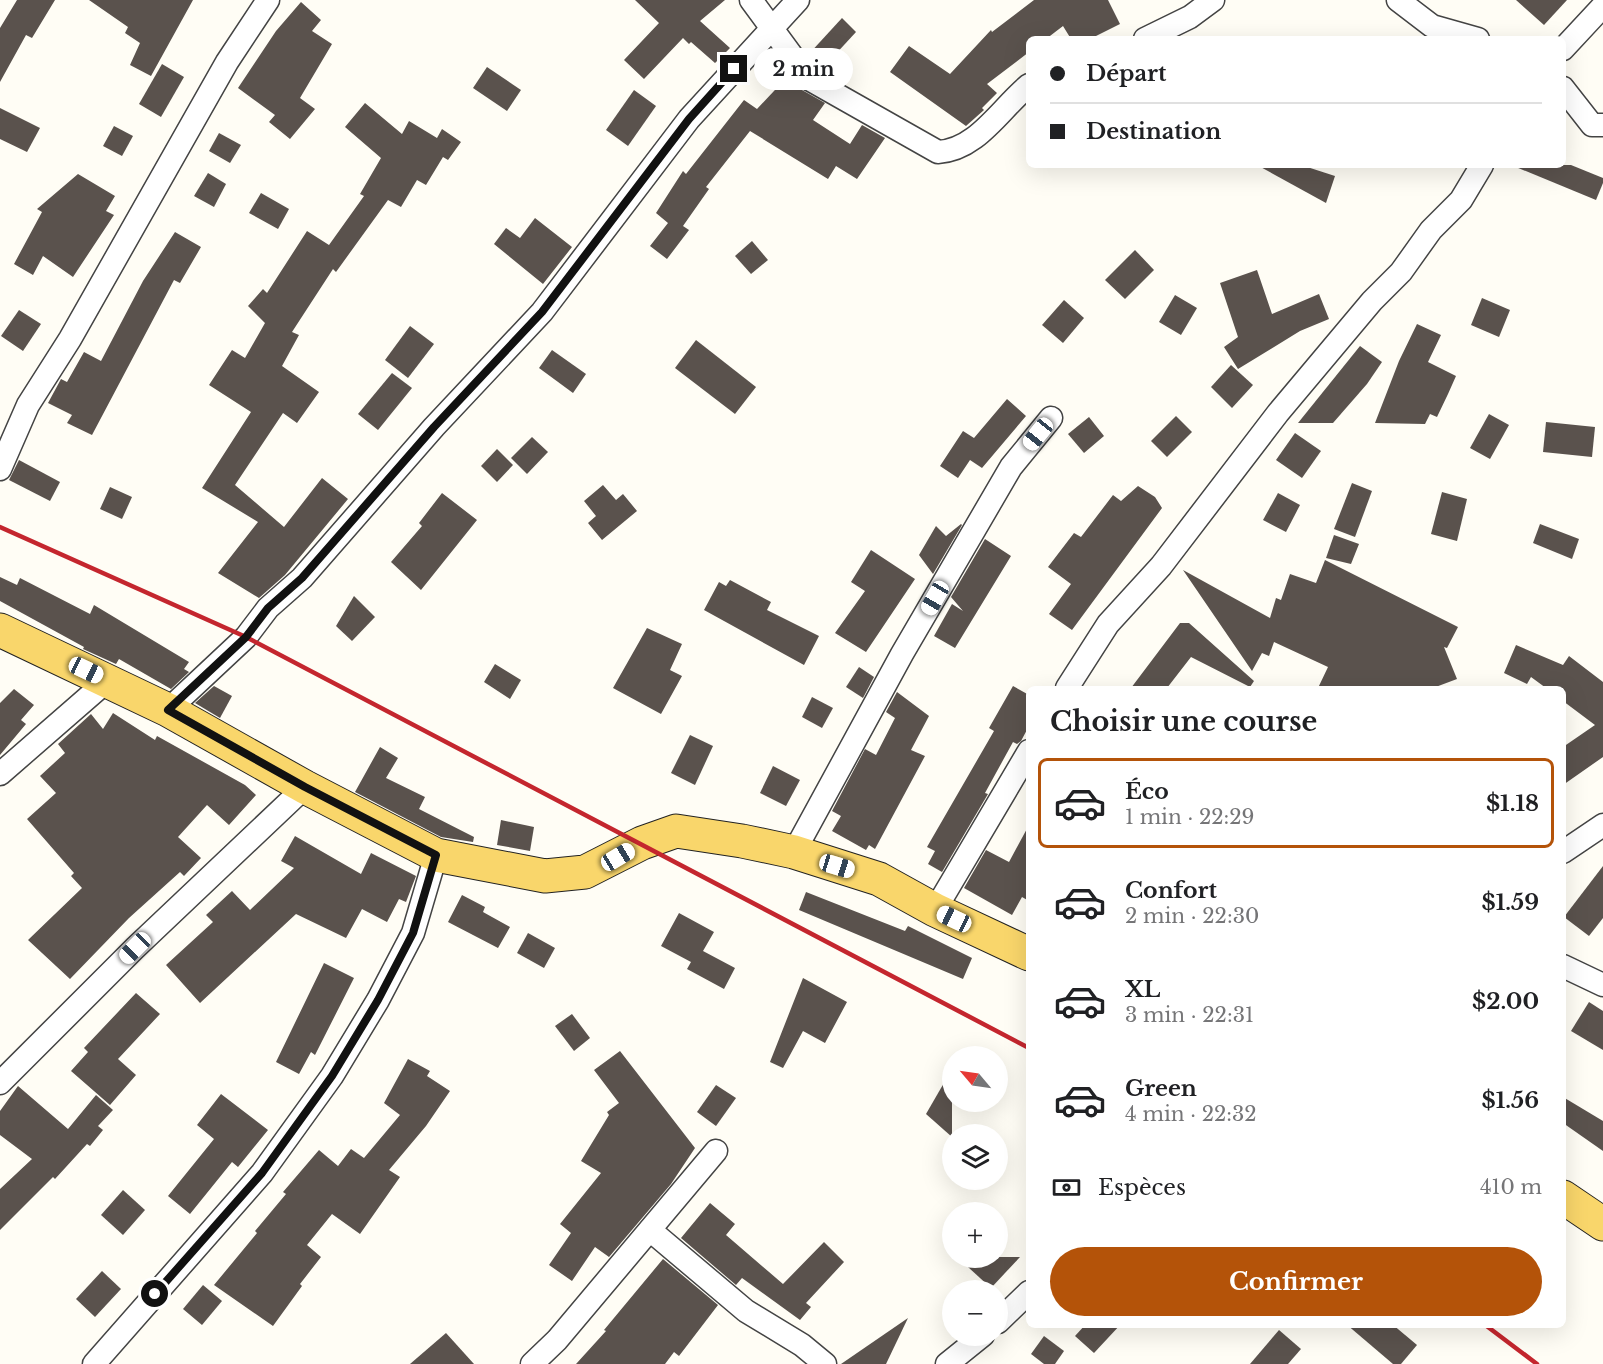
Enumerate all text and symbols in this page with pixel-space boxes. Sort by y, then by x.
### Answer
callout: 2 min [755,48,854,90]
route end [720,55,747,82]
text: 2 min [772,57,835,81]
text: Départ [1086,60,1166,87]
text: Destination [1086,118,1221,145]
car [1020,414,1056,454]
car [918,578,952,618]
car [66,654,106,686]
text: Choisir une course [1050,705,1317,738]
icon: car [1053,776,1107,830]
text: Éco [1125,778,1169,805]
text: $1.18 [1486,790,1539,817]
text: 1 min · 22:29 [1125,805,1254,829]
car [598,840,638,874]
car [817,852,857,880]
icon: car [1053,875,1107,929]
text: Confort [1125,877,1217,904]
text: $1.59 [1482,889,1539,916]
car [934,903,974,935]
text: 2 min · 22:30 [1125,904,1259,928]
car [116,929,154,967]
icon: car [1053,974,1107,1028]
text: XL [1125,976,1160,1003]
text: $2.00 [1472,988,1539,1015]
text: 3 min · 22:31 [1125,1003,1254,1027]
north arrow [942,1046,1008,1112]
map controls [942,1046,1008,1346]
icon: car [1053,1073,1107,1127]
text: Green [1125,1075,1197,1102]
text: $1.56 [1482,1087,1539,1114]
text: 4 min · 22:32 [1125,1102,1257,1126]
button: layers [942,1124,1008,1190]
icon: cash [1050,1171,1083,1204]
text: Espèces [1098,1174,1186,1201]
text: 410 m [1480,1175,1542,1199]
button: + [942,1202,1008,1268]
button: Confirmer [1050,1247,1542,1316]
route start [141,1280,168,1307]
button: − [942,1280,1008,1346]

